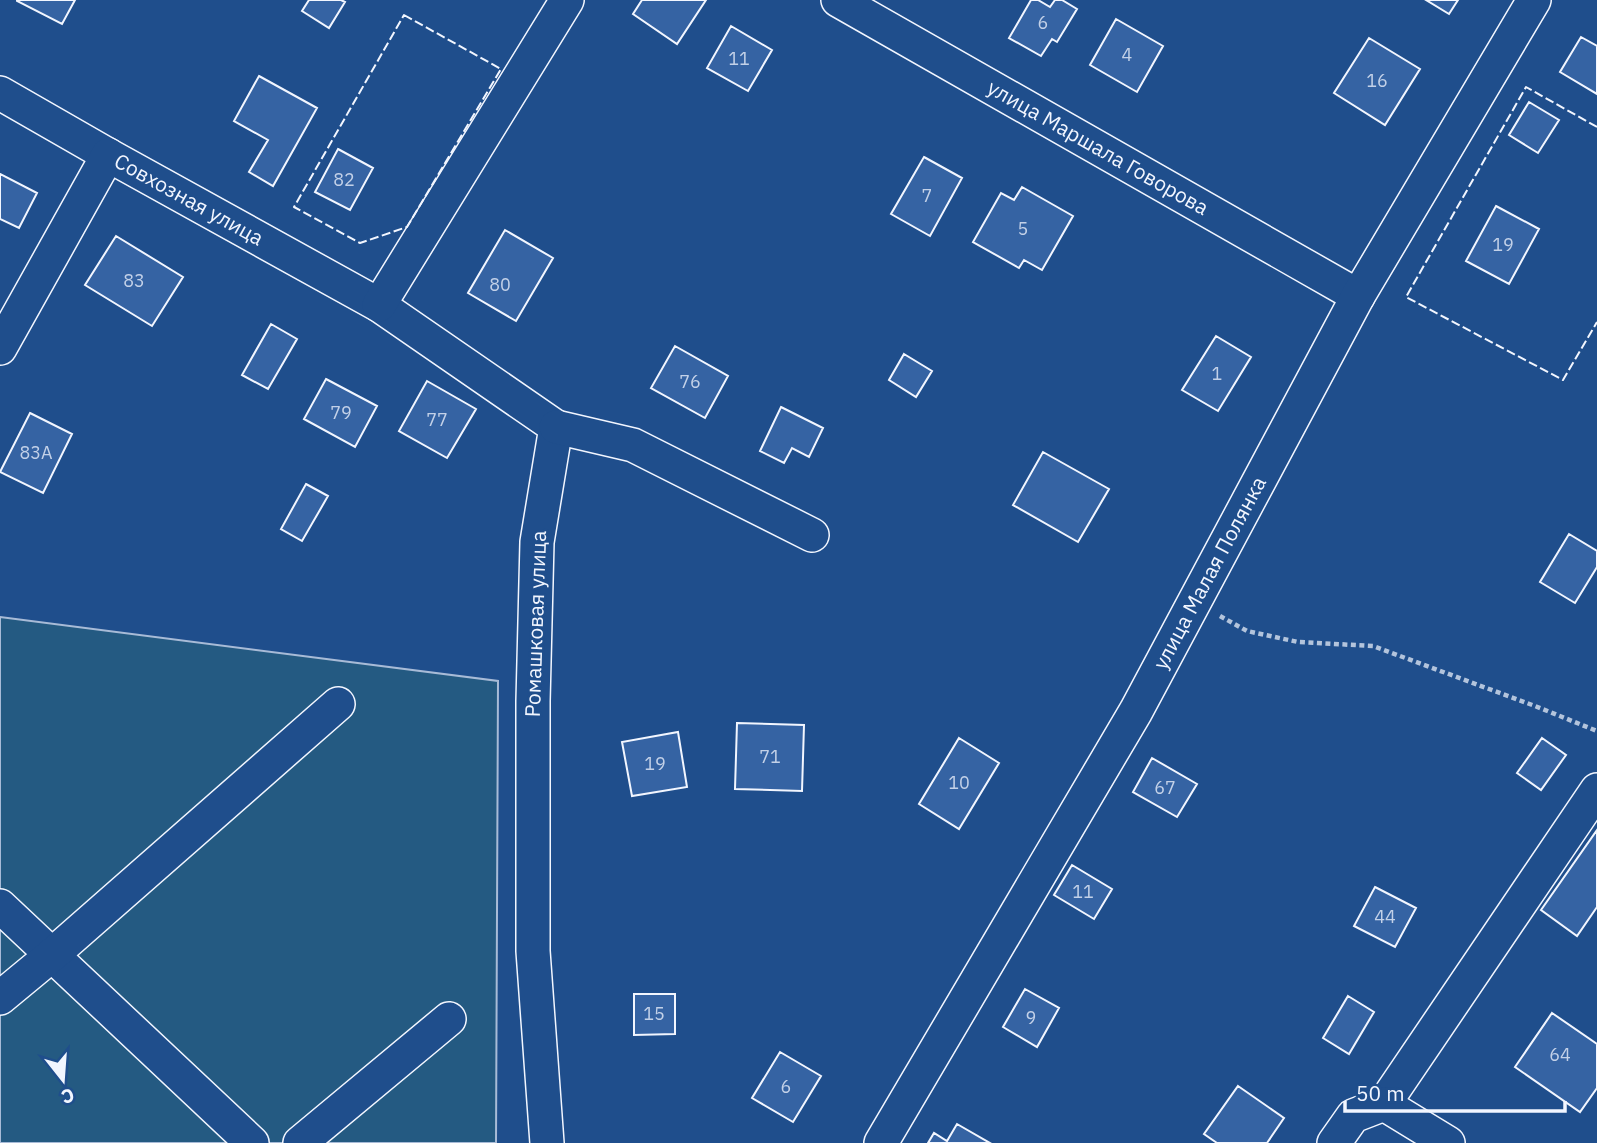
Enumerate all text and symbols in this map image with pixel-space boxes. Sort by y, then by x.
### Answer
house number: 6 [1038,11,1048,34]
house number: 4 [1122,43,1133,66]
house number: 11 [728,47,750,70]
house number: 16 [1366,69,1388,92]
street label: улица Маршала Говорова [983,73,1214,221]
street label: Совхозная улица [110,146,269,252]
house number: 82 [333,168,355,191]
house number: 7 [922,184,932,207]
house number: 5 [1018,217,1028,240]
house number: 19 [1492,233,1514,256]
house number: 83 [123,269,145,292]
house number: 80 [489,273,511,296]
house number: 1 [1212,362,1222,385]
house number: 76 [679,370,701,393]
house number: 79 [330,401,352,424]
house number: 77 [426,408,448,431]
house number: 83А [19,441,53,464]
street label: улица Малая Полянка [1146,471,1272,674]
street label: Ромашковая улица [518,530,552,718]
house number: 71 [759,745,781,768]
house number: 19 [644,752,666,775]
house number: 10 [948,771,970,794]
house number: 67 [1154,776,1176,799]
house number: 11 [1072,880,1094,903]
house number: 44 [1374,905,1396,928]
house number: 15 [643,1002,665,1025]
house number: 9 [1026,1006,1036,1029]
house number: 64 [1549,1043,1571,1066]
north arrow [28,1045,98,1115]
scale bar [1345,1070,1566,1114]
house number: 6 [781,1075,791,1098]
text: 50 m [1356,1079,1405,1107]
text: С [59,1083,77,1110]

